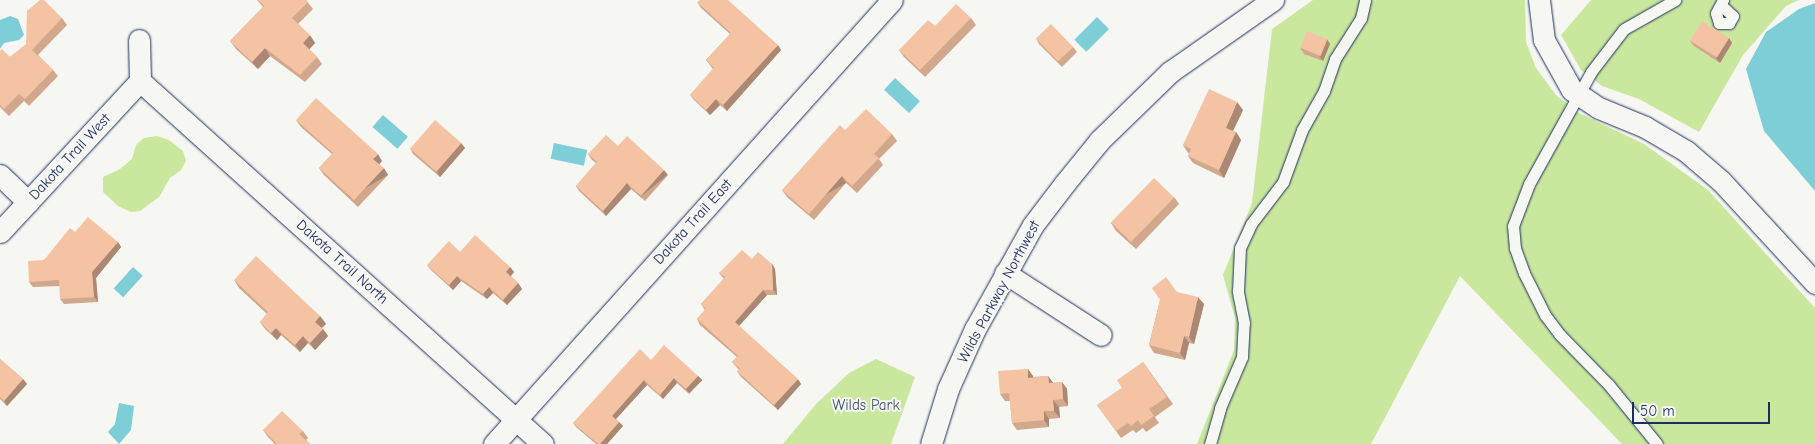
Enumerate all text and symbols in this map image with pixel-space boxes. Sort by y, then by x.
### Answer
street label: Dakota Trail West [25,110,115,204]
street label: Dakota Trail East [650,176,736,268]
street label: Dakota Trail North [292,216,392,308]
street label: Wilds Parkway Northwest [954,218,1044,366]
scale bar [1635,392,1772,424]
park label: Wilds Park [832,397,900,415]
text: 50 m [1640,402,1675,420]

